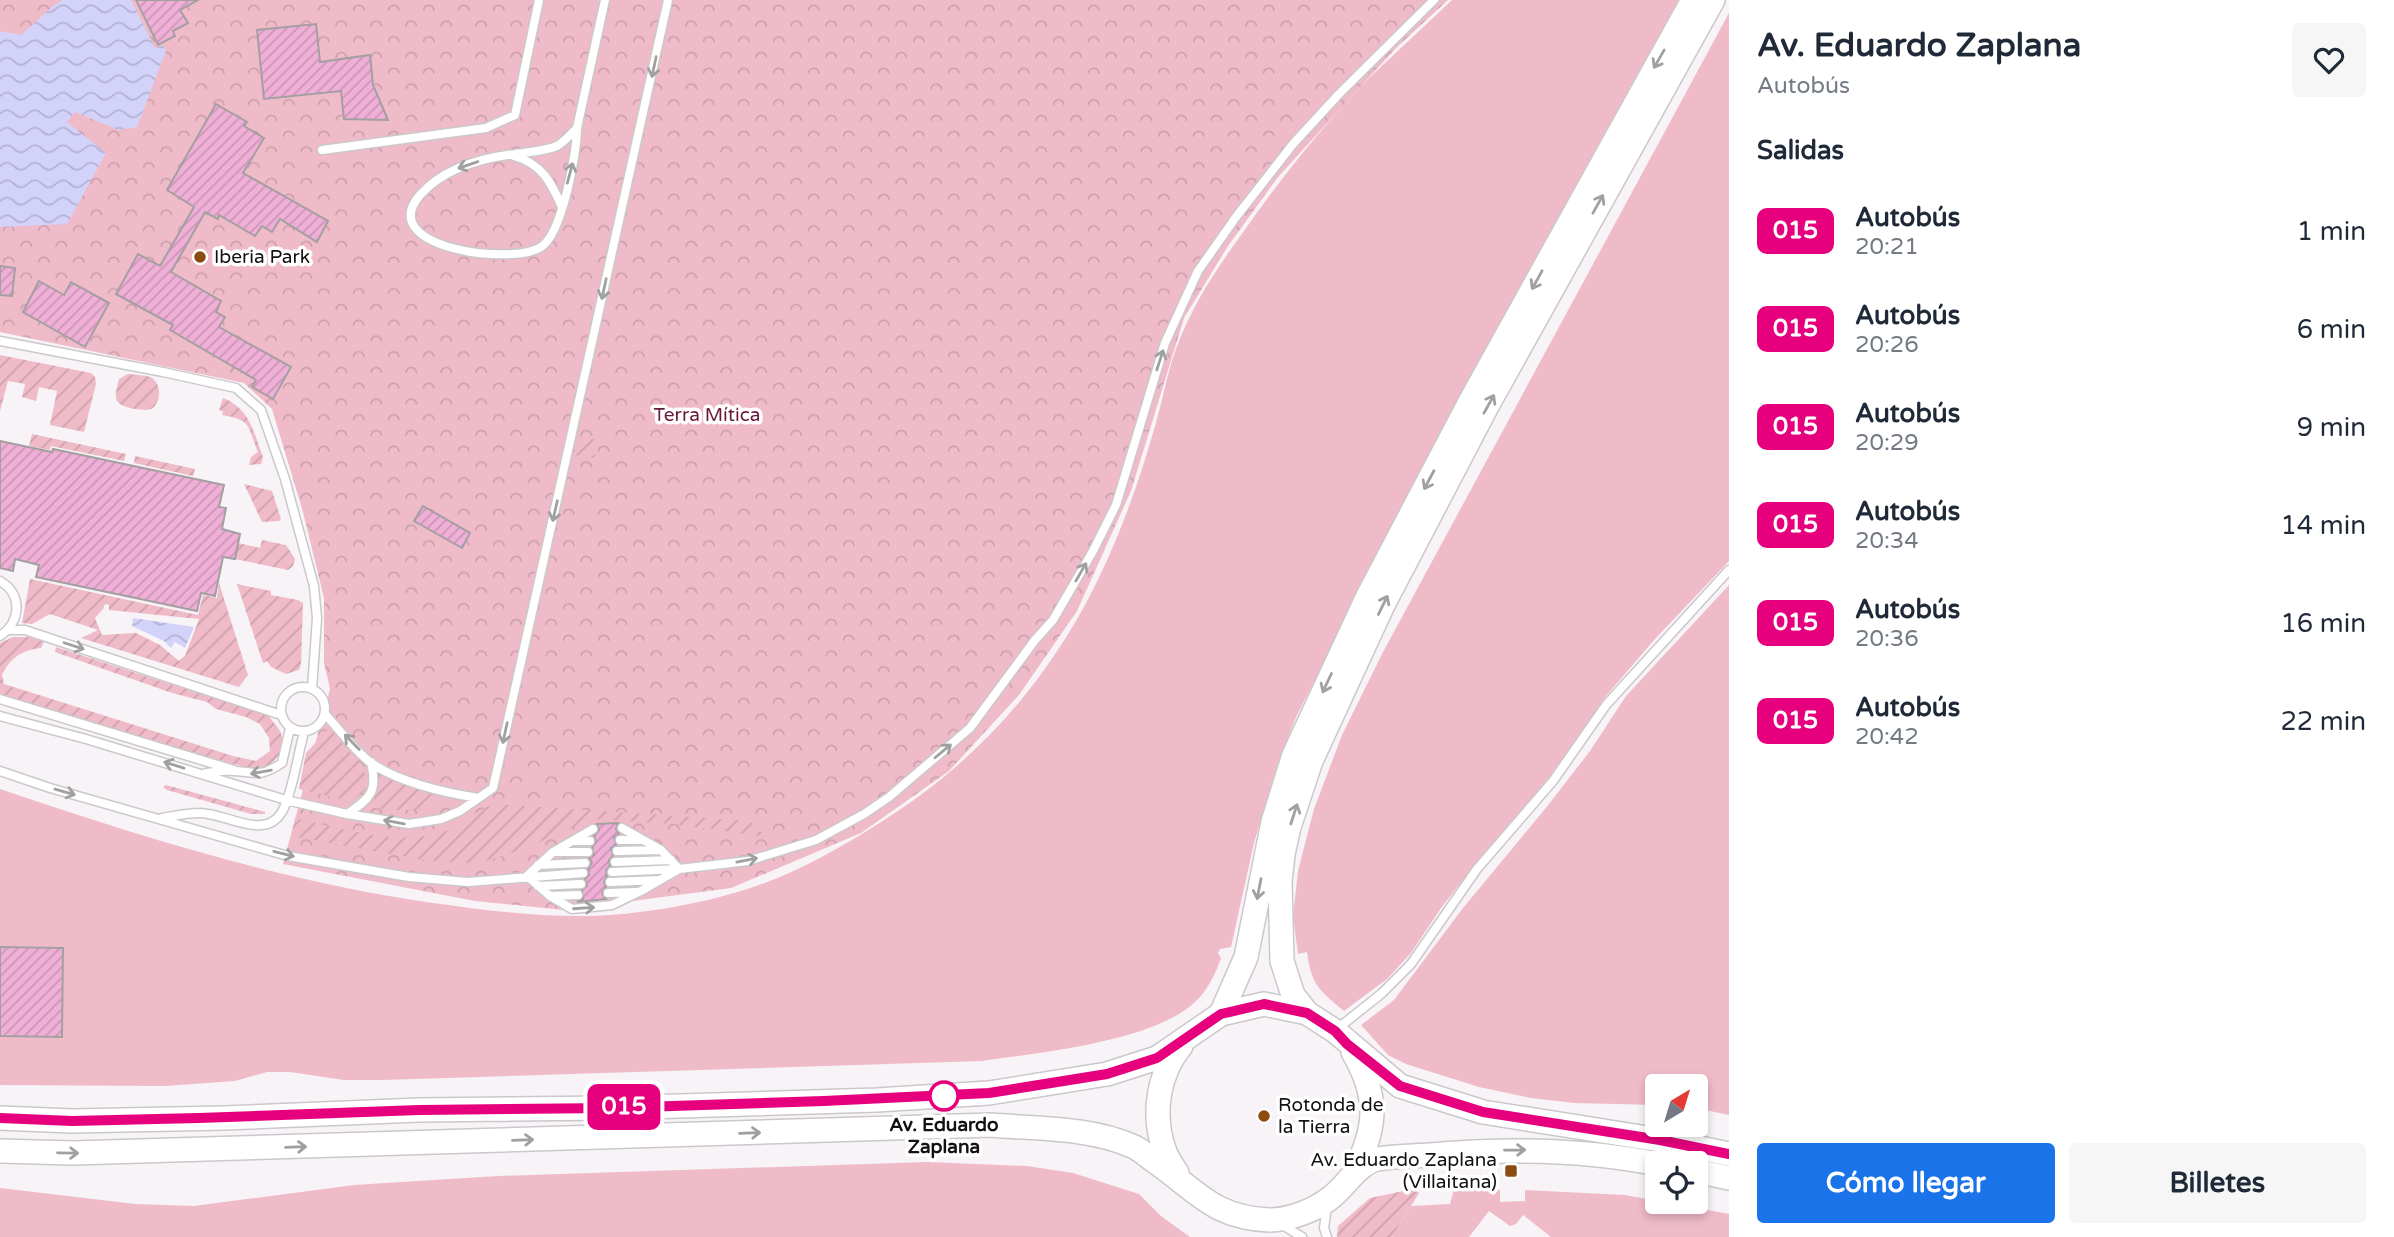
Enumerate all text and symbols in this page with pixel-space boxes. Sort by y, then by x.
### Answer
button: heart [2292,23,2366,97]
text: Av. Eduardo Zaplana [1757,26,2081,65]
one-way arrow [1652,49,1666,69]
one-way arrow [646,55,660,78]
text: Autobús [1757,72,1850,100]
text: Salidas [1757,135,1844,166]
one-way arrow [458,160,480,172]
one-way arrow [564,162,577,185]
one-way arrow [1592,195,1606,215]
text: Autobús [1855,202,1960,233]
text: 015 [1773,216,1818,245]
text: 1 min [2297,216,2366,247]
text: 20:21 [1855,233,1919,261]
place label: Iberia Park [214,246,310,268]
marker: Iberia Park [192,249,208,265]
one-way arrow [1530,269,1544,289]
one-way arrow [597,277,611,300]
text: Autobús [1855,300,1960,331]
text: 015 [1773,314,1818,343]
text: 6 min [2297,314,2366,345]
text: 20:26 [1855,331,1919,359]
one-way arrow [1154,349,1167,371]
one-way arrow [1482,394,1496,414]
text: Autobús [1855,398,1960,429]
park label: Terra Mítica [654,404,760,426]
text: 015 [1773,412,1818,441]
text: 9 min [2297,412,2366,443]
text: 20:29 [1855,429,1919,457]
one-way arrow [1422,469,1435,490]
text: Autobús [1855,496,1960,527]
one-way arrow [547,499,561,522]
text: 015 [1773,510,1818,539]
text: 14 min [2280,510,2366,541]
text: 20:34 [1855,527,1919,555]
one-way arrow [1074,563,1088,583]
text: Autobús [1855,594,1960,625]
one-way arrow [1377,595,1391,616]
text: 015 [1773,608,1818,637]
text: 16 min [2280,608,2366,639]
text: 20:36 [1855,625,1919,653]
one-way arrow [62,641,84,654]
one-way arrow [1320,673,1333,694]
text: Autobús [1855,692,1960,723]
text: 015 [1773,706,1818,735]
text: 22 min [2280,706,2366,737]
one-way arrow [498,721,512,744]
text: 20:42 [1855,723,1919,751]
one-way arrow [343,734,360,751]
one-way arrow [933,743,951,759]
one-way arrow [163,758,185,771]
one-way arrow [250,765,273,779]
one-way arrow [54,786,76,799]
one-way arrow [1288,803,1301,825]
one-way arrow [383,815,406,828]
one-way arrow [272,848,294,861]
one-way arrow [735,853,758,867]
one-way arrow [1252,877,1266,900]
one-way arrow [573,901,595,914]
north arrow [1645,1074,1708,1138]
map controls [1645,1074,1708,1214]
marker: Av. Eduardo Zaplana [929,1081,959,1111]
line badge: 015 [584,1084,664,1130]
text: 015 [601,1092,647,1121]
place label: Rotonda de la Tierra [1278,1094,1384,1138]
marker: Rotonda de la Tierra [1256,1108,1272,1124]
place label: Av. Eduardo Zaplana [889,1114,999,1159]
one-way arrow [739,1127,762,1140]
one-way arrow [511,1134,534,1147]
one-way arrow [284,1140,307,1154]
one-way arrow [1503,1143,1526,1156]
button: Cómo llegar [1757,1143,2055,1223]
button: Billetes [2069,1143,2366,1223]
one-way arrow [56,1146,79,1160]
place label: Av. Eduardo Zaplana (Villaitana) [1310,1149,1497,1193]
button: locate [1645,1151,1708,1214]
marker: Av. Eduardo Zaplana (Villaitana) [1503,1163,1519,1179]

